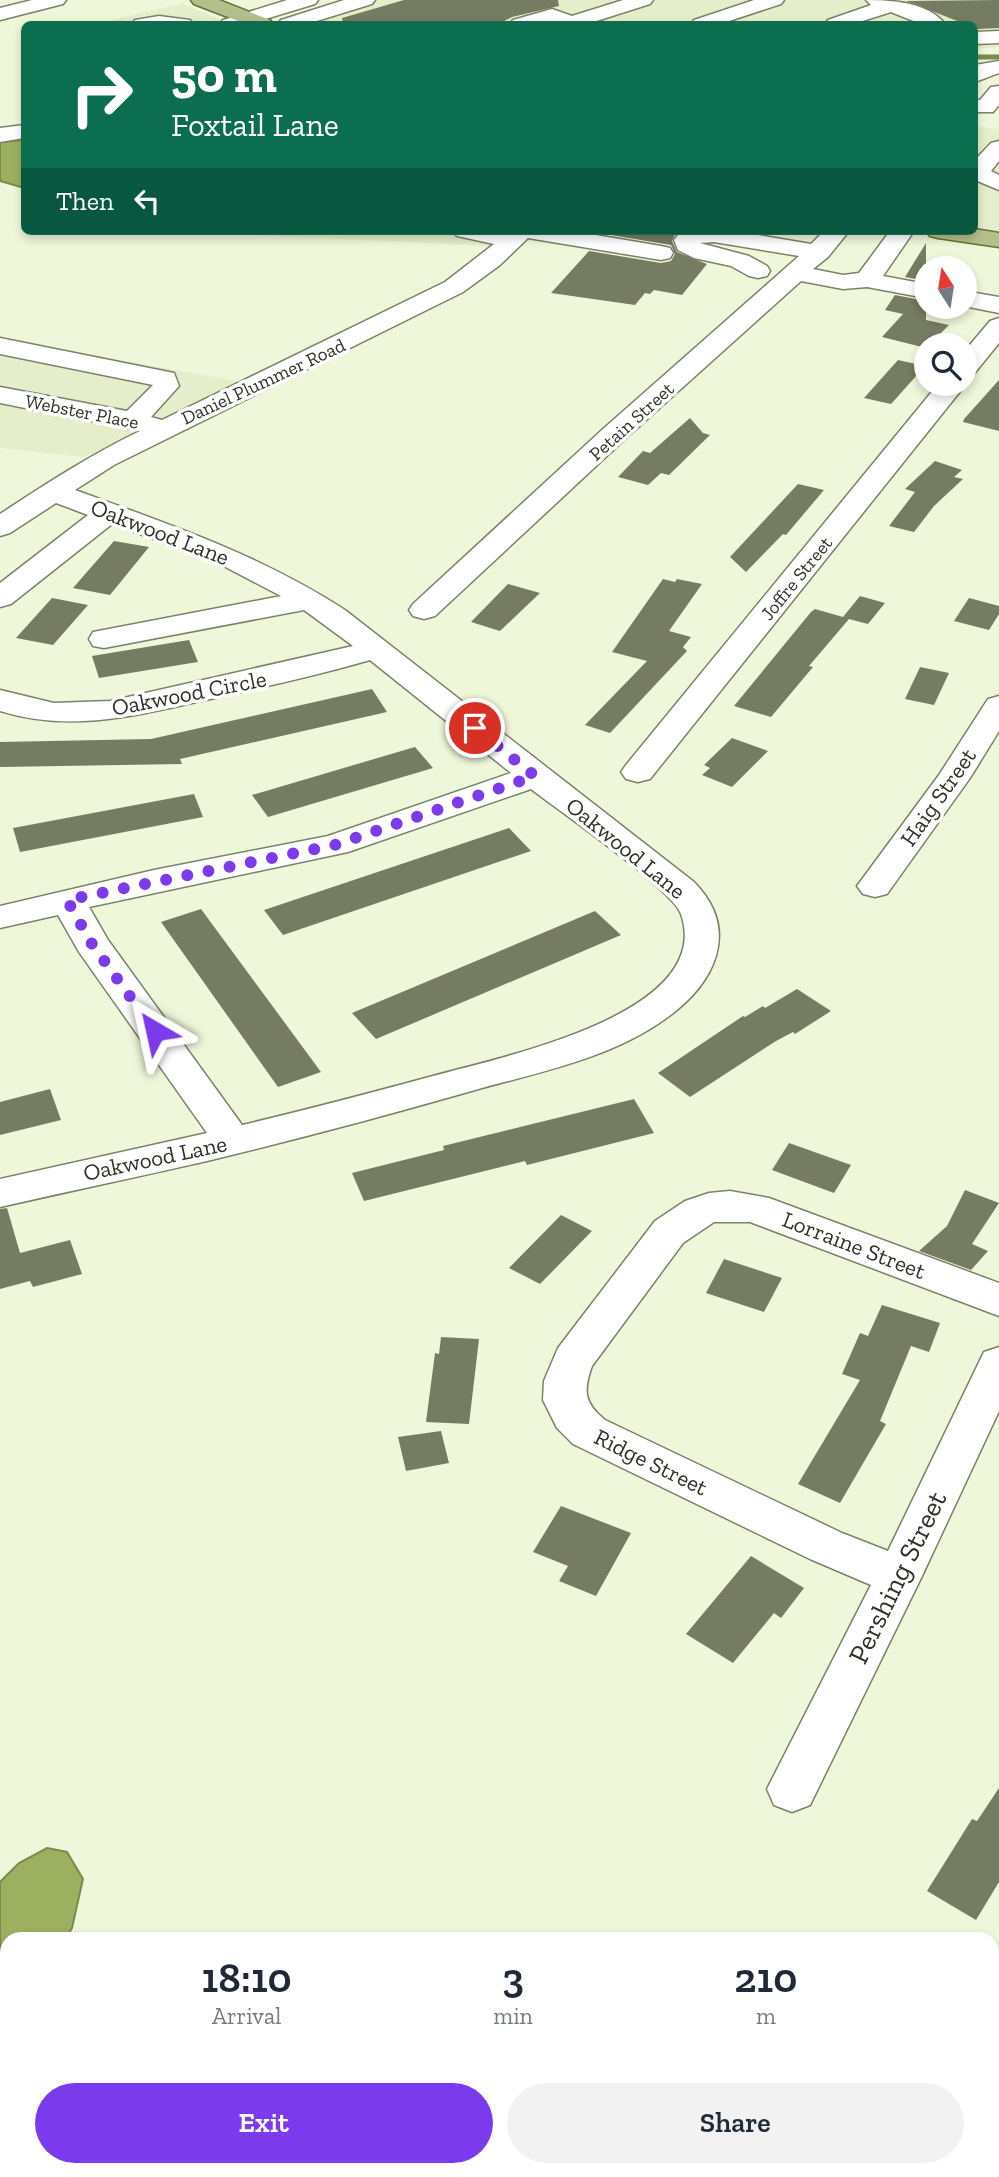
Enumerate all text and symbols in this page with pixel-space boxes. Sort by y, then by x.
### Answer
text: 50 m [171,46,277,105]
icon: right [56,49,147,140]
text: Foxtail Lane [171,106,339,144]
icon: left [128,182,166,220]
text: Then [56,185,114,217]
north arrow [914,256,976,318]
map controls [914,256,977,396]
street label: Daniel Plummer Road [178,333,349,430]
button: search [914,333,977,396]
street label: Petain Street [584,377,679,465]
street label: Webster Place [23,389,141,434]
street label: Oakwood Lane [87,493,233,571]
street label: Joffre Street [756,532,837,625]
street label: Oakwood Circle [109,664,269,722]
pin [445,698,505,758]
icon: arrive [456,709,494,747]
street label: Haig Street [894,742,982,851]
street label: Oakwood Lane [560,791,692,905]
position arrow [118,994,192,1068]
street label: Oakwood Lane [81,1129,229,1187]
street label: Lorraine Street [778,1205,930,1285]
street label: Ridge Street [590,1423,713,1502]
street label: Pershing Street [841,1485,954,1669]
text: 18:10 [202,1952,292,2003]
text: 3 [502,1952,524,2003]
text: 210 [734,1952,797,2003]
text: Arrival [212,2002,281,2030]
text: min [493,2002,533,2030]
text: m [756,2002,776,2030]
button: Exit [35,2083,493,2163]
button: Share [507,2083,964,2163]

